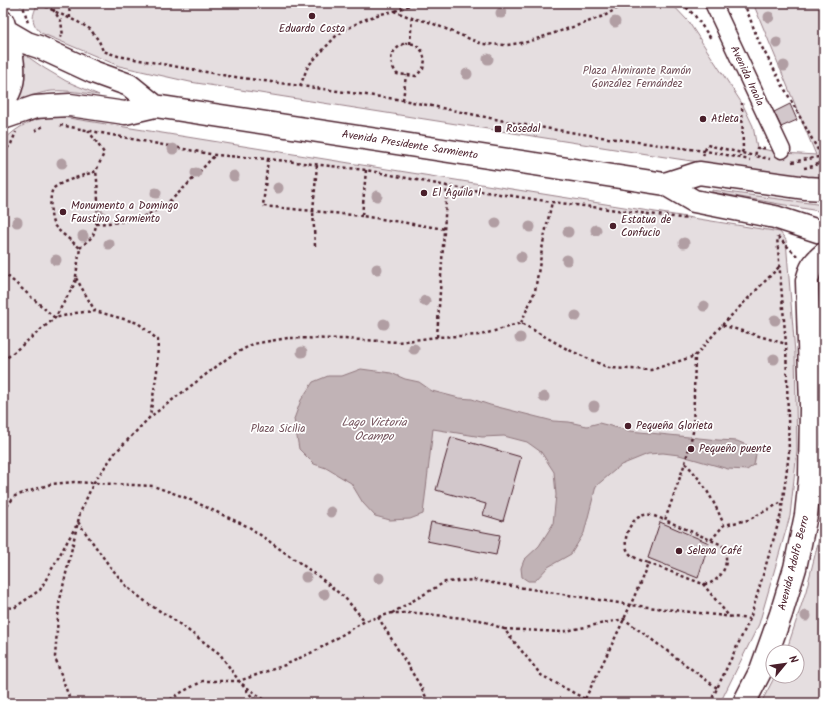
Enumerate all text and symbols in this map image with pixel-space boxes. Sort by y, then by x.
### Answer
marker: Eduardo Costa [307,11,317,21]
place label: Eduardo Costa [279,20,345,38]
street label: Avenida Iraola [725,43,769,109]
park label: Plaza Almirante Ramón González Fernández [583,62,691,93]
place label: Atleta [711,110,739,128]
marker: Atleta [698,114,708,124]
place label: Rosedal [506,120,541,138]
marker: Rosedal [493,124,503,134]
street label: Avenida Presidente Sarmiento [341,125,479,165]
place label: El Águila I [432,184,481,202]
marker: El Águila I [419,188,429,198]
place label: Monumento a Domingo Faustino Sarmiento [71,197,178,228]
marker: Monumento a Domingo Faustino Sarmiento [58,207,68,217]
place label: Estatua de Confucio [621,211,671,242]
marker: Estatua de Confucio [608,221,618,231]
water label: Lago Victoria Ocampo [341,413,408,446]
place label: Pequeña Glorieta [636,417,713,435]
park label: Plaza Sicilia [251,420,305,438]
marker: Pequeña Glorieta [623,421,633,431]
place label: Pequeño puente [699,440,771,458]
marker: Pequeño puente [686,444,696,454]
street label: Avenida Adolfo Berro [773,514,815,612]
place label: Selena Café [687,542,743,560]
marker: Selena Café [674,546,684,556]
north arrow [765,644,805,684]
text: N [783,652,802,667]

